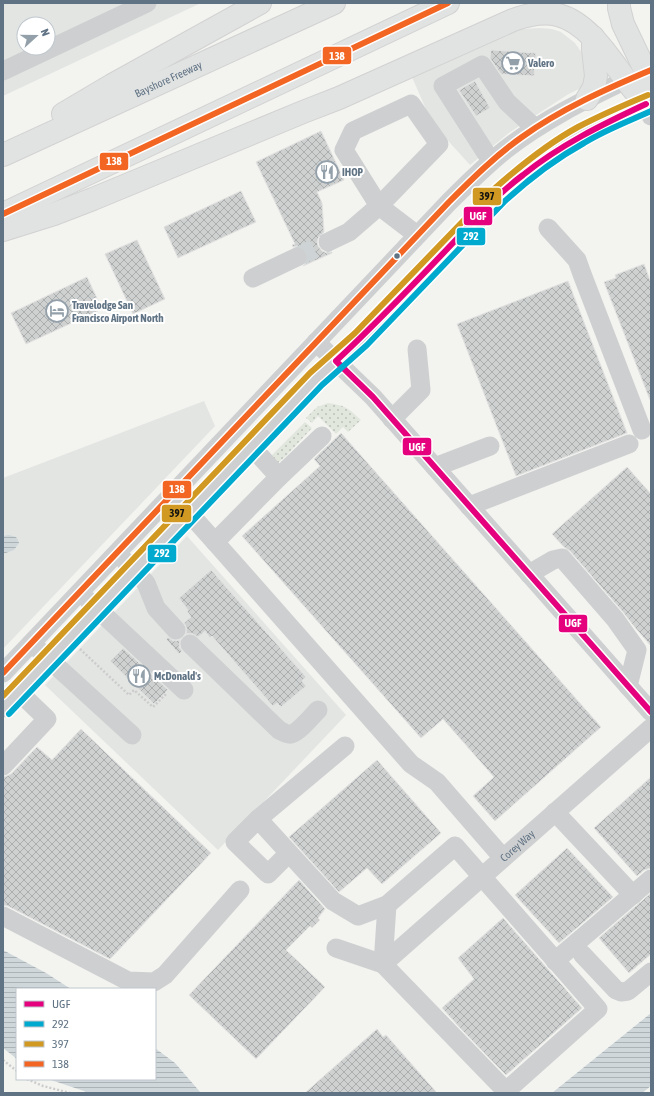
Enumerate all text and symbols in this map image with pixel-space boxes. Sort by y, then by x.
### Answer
north arrow [16,16,56,56]
text: N [39,27,52,38]
line badge: 138 [322,46,352,65]
text: 138 [329,50,345,62]
supermarket icon: Valero [500,50,526,76]
place label: Valero [527,57,554,69]
street label: Bayshore Freeway [133,58,204,100]
line badge: 138 [99,152,129,171]
text: 138 [106,155,122,167]
restaurant icon: IHOP [314,159,340,185]
place label: IHOP [342,166,364,178]
line badge: 397 [472,187,502,206]
text: 397 [479,190,495,202]
line badge: UGF [463,206,493,226]
text: UGF [470,210,487,222]
line badge: 292 [456,227,486,246]
text: 292 [463,230,479,242]
unlabelled marker [392,251,402,261]
hotel icon: Travelodge San Francisco Airport North [44,298,70,324]
place label: Travelodge San Francisco Airport North [72,299,164,324]
line badge: UGF [402,437,432,456]
text: UGF [409,441,426,453]
line badge: 138 [162,480,192,499]
text: 138 [169,483,185,495]
line badge: 397 [161,504,192,523]
text: 397 [169,507,185,519]
line badge: 292 [147,544,177,563]
text: 292 [154,547,170,559]
line badge: UGF [558,614,588,633]
text: UGF [565,617,582,629]
restaurant icon: McDonald's [126,663,152,689]
place label: McDonald's [154,670,201,682]
street label: Corey Way [498,827,537,864]
legend [16,988,156,1080]
text: UGF [52,997,70,1011]
text: 292 [52,1017,69,1031]
text: 397 [52,1037,69,1051]
text: 138 [52,1057,69,1071]

